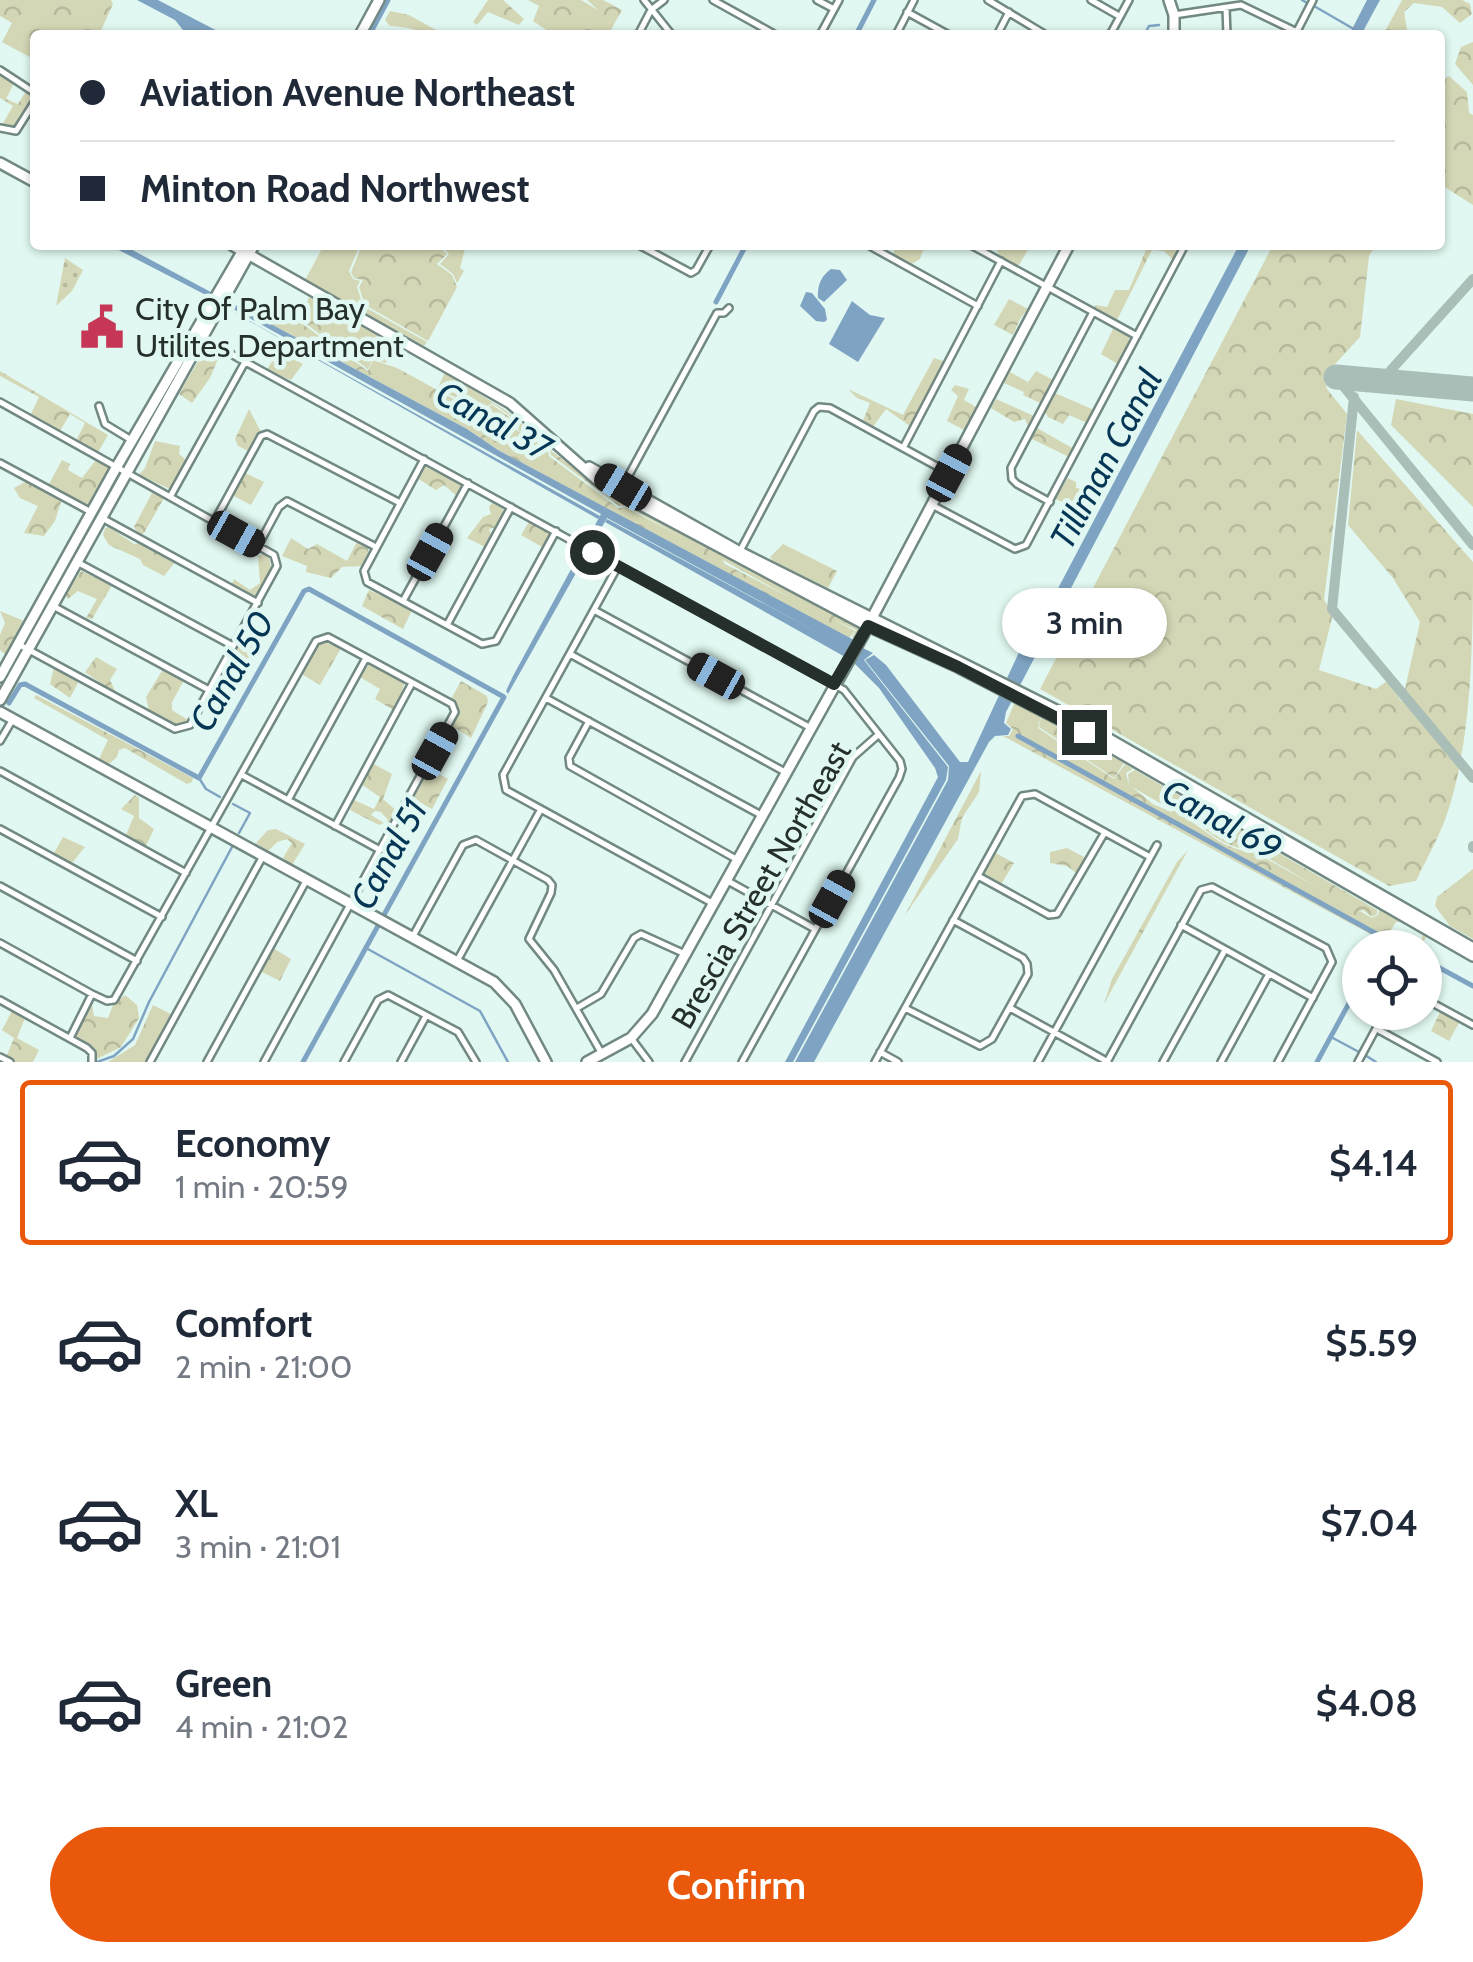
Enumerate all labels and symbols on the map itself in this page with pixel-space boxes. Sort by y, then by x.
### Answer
place label: City Of Palm Bay Utilites Department [135,289,404,365]
public building icon: City Of Palm Bay Utilites Department [78,303,126,351]
water label: Tillman Canal [1040,361,1171,556]
water label: Canal 37 [429,371,561,471]
car [922,439,976,507]
car [590,459,656,515]
car [202,506,270,562]
car [402,518,458,586]
route start [570,530,615,575]
callout: 3 min [1002,587,1166,657]
water label: Canal 50 [180,603,283,739]
car [682,648,750,704]
route end [1062,710,1107,755]
car [407,717,463,785]
street label: Brescia Street Northeast [662,734,859,1035]
water label: Canal 69 [1155,769,1289,870]
water label: Canal 51 [341,791,436,917]
car [804,865,860,933]

